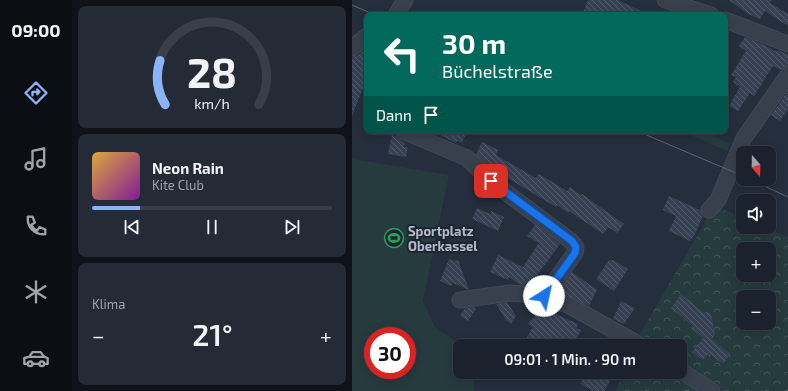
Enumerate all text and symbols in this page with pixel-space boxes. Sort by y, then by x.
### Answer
text: 09:00 [11,19,61,41]
text: 30 m [442,26,506,60]
icon: left [376,28,428,80]
text: 28 [187,46,237,96]
text: Büchelstraße [442,60,553,82]
icon: directions [22,79,50,107]
text: km/h [194,95,230,112]
icon: arrive [420,104,442,126]
text: Dann [376,106,412,124]
icon: music [22,145,50,173]
north arrow [736,146,776,186]
map controls [736,146,776,330]
text: Neon Rain [152,159,224,177]
pin [474,164,508,198]
icon: arrive [480,170,502,192]
text: Kite Club [152,177,204,193]
button: sound [736,194,776,234]
icon: phone [22,212,50,240]
icon: previous [121,216,143,238]
icon: pause [201,216,223,238]
icon: next [281,216,303,238]
place label: Sportplatz Oberkassel [408,223,478,254]
sports icon: Sportplatz Oberkassel [383,227,405,249]
button: + [736,242,776,282]
position arrow [523,275,565,317]
icon: climate [22,278,50,306]
button: − [736,290,776,330]
text: Klima [92,296,125,312]
text: 21° [192,316,233,352]
text: − [92,322,105,348]
text: + [320,322,332,348]
speed limit sign: 30 [364,327,416,379]
icon: car [22,344,50,372]
text: 09:01 · 1 Min. · 90 m [504,350,636,368]

